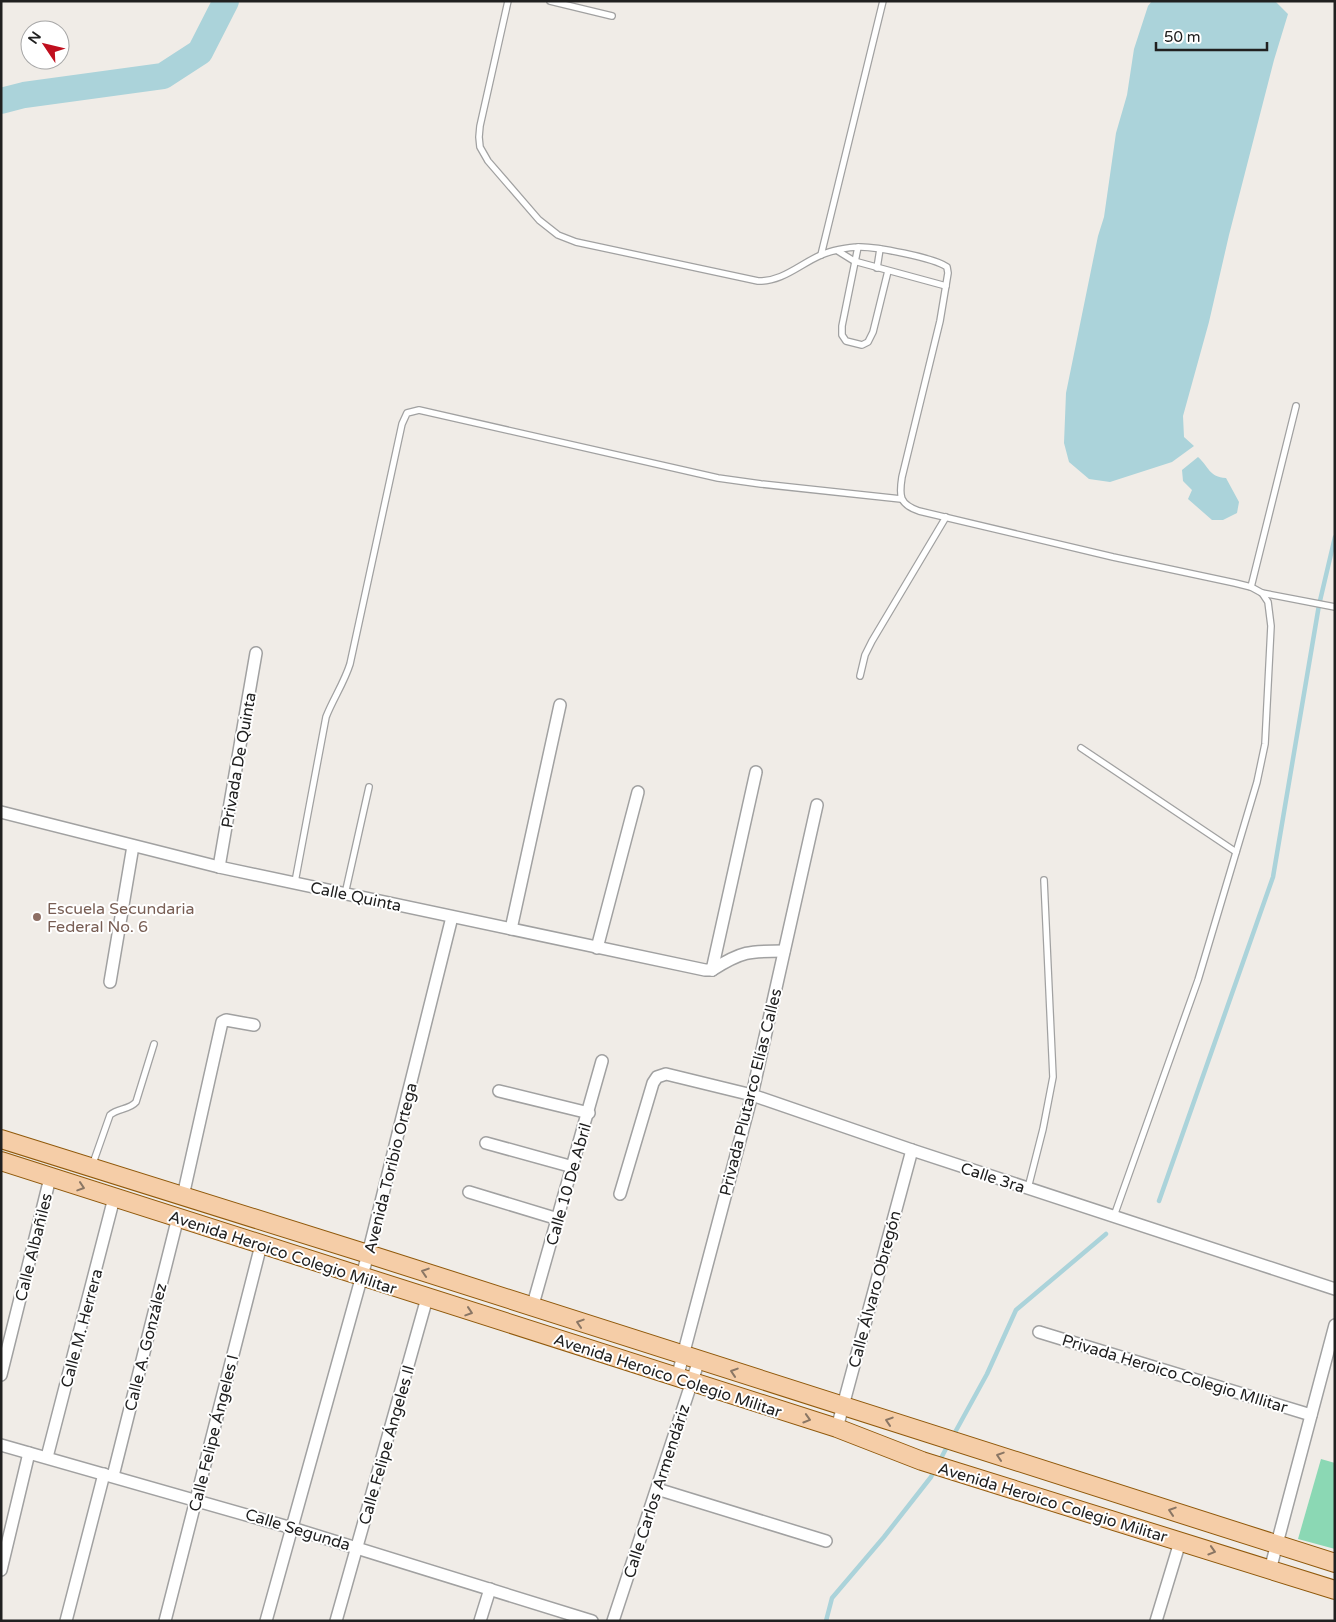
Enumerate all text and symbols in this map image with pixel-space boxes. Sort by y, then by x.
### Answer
north arrow [20,20,70,70]
scale bar [1156,20,1267,52]
text: N [25,28,45,47]
text: 50 m [1164,28,1201,46]
street label: Privada De Quinta [217,691,261,830]
street label: Calle Quinta [308,878,403,916]
place label: Escuela Secundaria Federal No. 6 [47,899,194,937]
marker: Escuela Secundaria Federal No. 6 [31,911,43,923]
street label: Privada Plutarco Elías Calles [716,987,786,1198]
street label: Avenida Toribio Ortega [360,1081,422,1256]
street label: Calle 10 De Abril [542,1121,596,1248]
street label: Calle 3ra [958,1158,1027,1198]
one-way arrow [76,1182,85,1192]
street label: Calle Albañiles [11,1191,57,1303]
street label: Avenida Heroico Colegio Militar [166,1207,400,1300]
street label: Calle Álvaro Obregón [844,1209,906,1370]
street label: Calle M. Herrera [56,1267,107,1390]
one-way arrow [421,1268,430,1278]
street label: Calle A. González [120,1281,172,1413]
one-way arrow [464,1306,473,1316]
one-way arrow [576,1318,584,1328]
street label: Avenida Heroico Colegio Militar [551,1330,785,1423]
street label: Privada Heroico Colegio MIlitar [1059,1330,1291,1418]
street label: Calle Felipe Ángeles I [185,1353,243,1514]
street label: Calle Felipe Ángeles Il [355,1363,419,1527]
one-way arrow [731,1367,739,1377]
street label: Calle Carlos Armendáriz [619,1402,695,1581]
one-way arrow [803,1413,811,1423]
one-way arrow [886,1416,894,1426]
one-way arrow [996,1452,1005,1462]
street label: Avenida Heroico Colegio Militar [936,1458,1171,1548]
street label: Calle Segunda [243,1504,353,1555]
one-way arrow [1168,1506,1176,1516]
one-way arrow [1207,1546,1215,1556]

